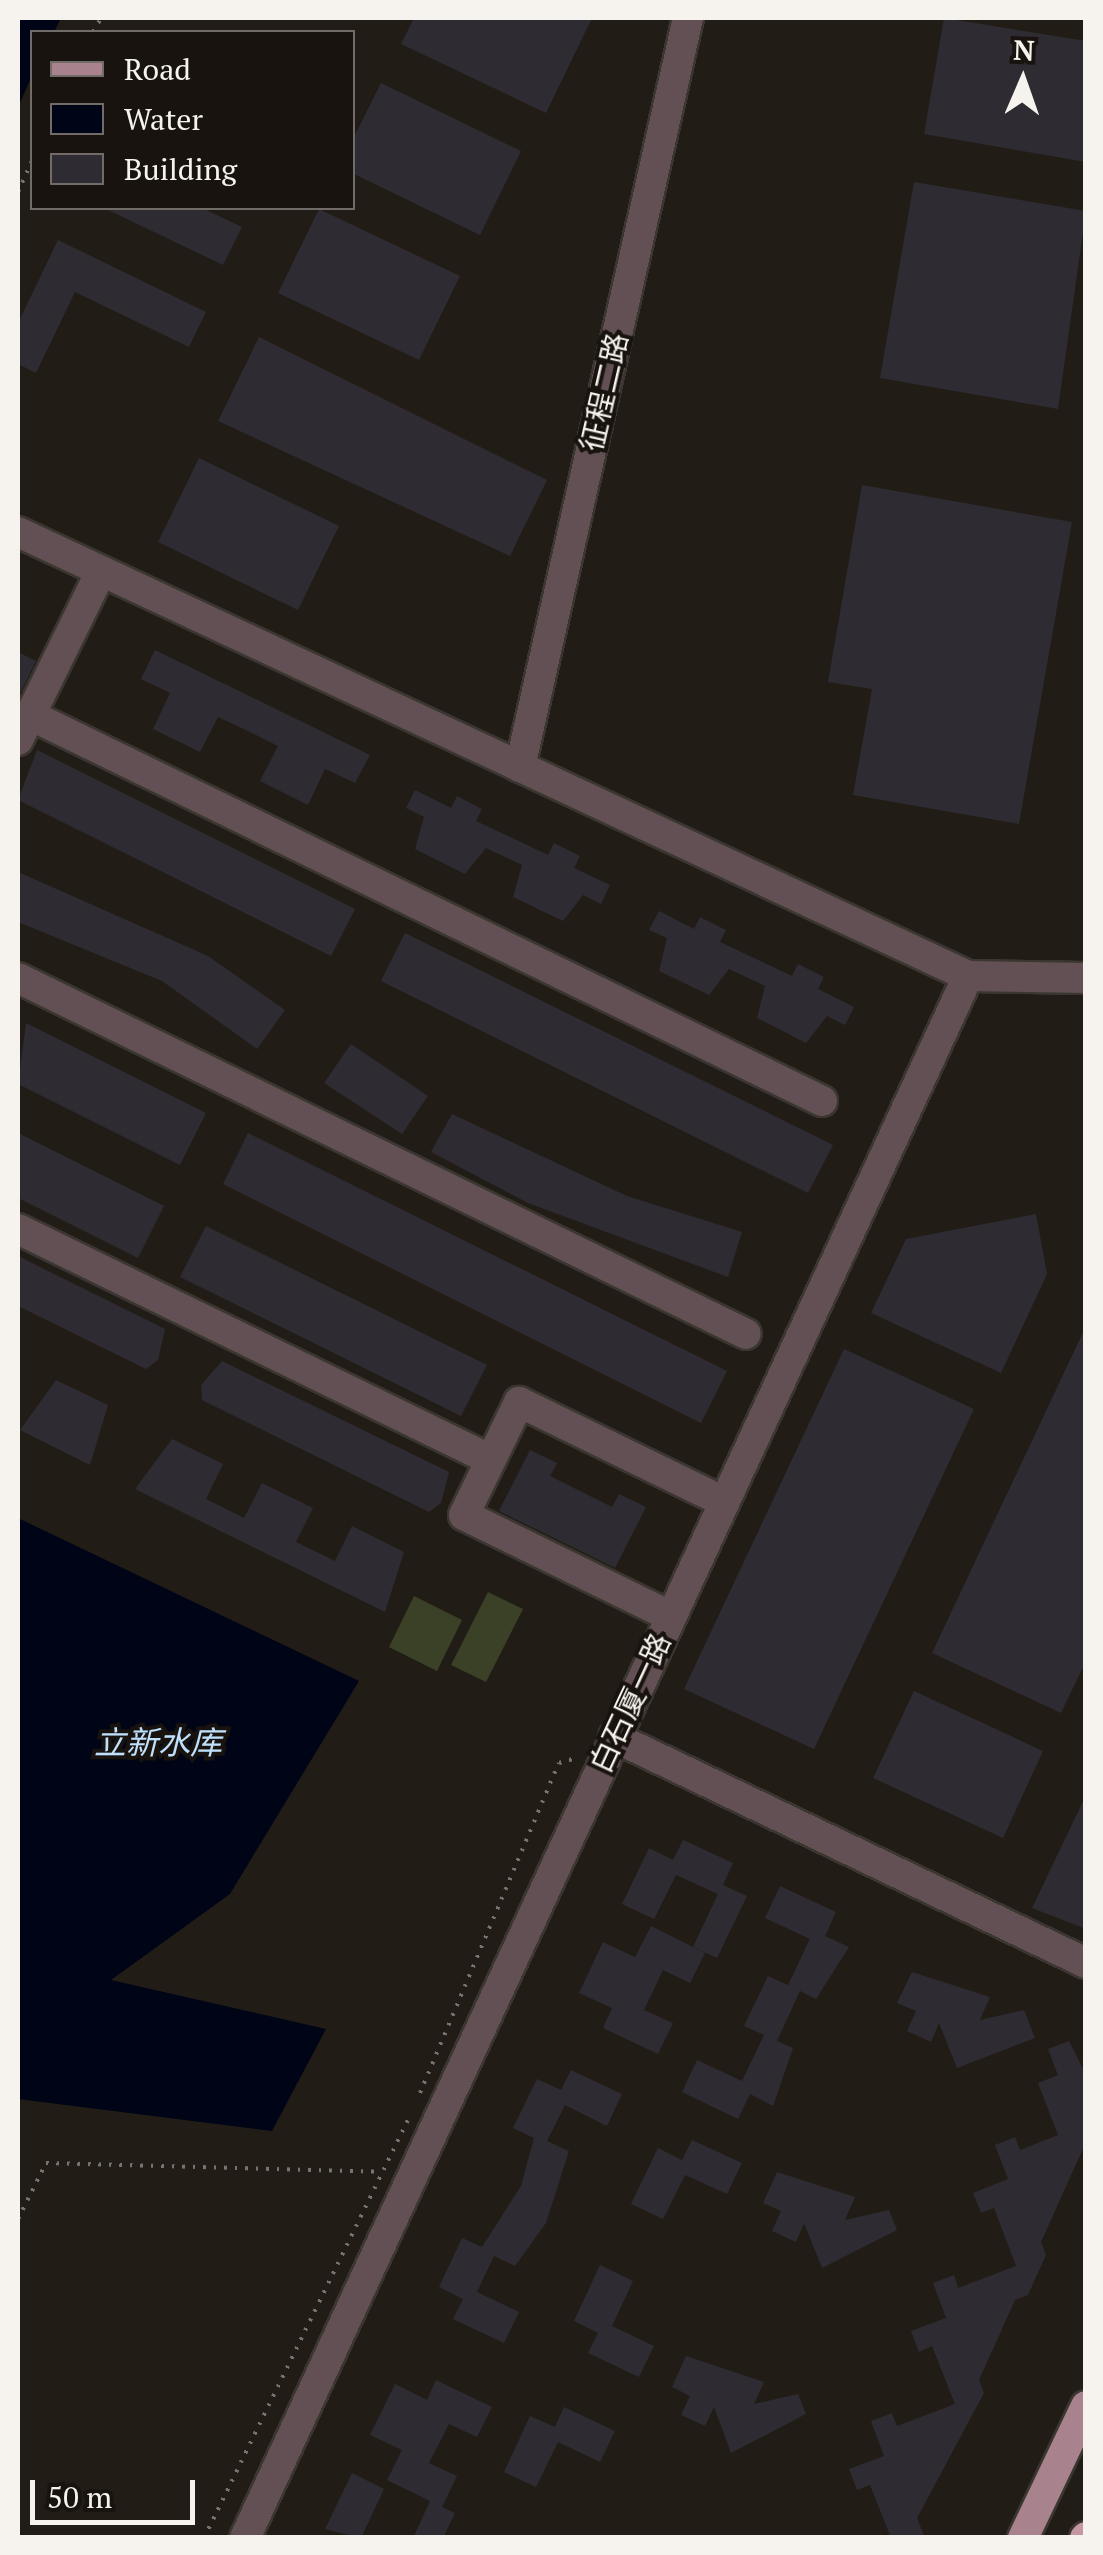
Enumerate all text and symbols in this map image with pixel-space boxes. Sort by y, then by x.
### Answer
legend [30,30,355,210]
north arrow [973,30,1073,130]
text: N [1013,31,1035,68]
text: Road [124,49,191,89]
text: Water [124,99,203,139]
text: Building [124,149,237,189]
street label: 征程二路 [573,329,635,455]
street label: 白石厦一路 [582,1627,678,1779]
water label: 立新水库 [94,1723,222,1761]
scale bar [35,2460,200,2522]
text: 50 m [47,2477,112,2517]

